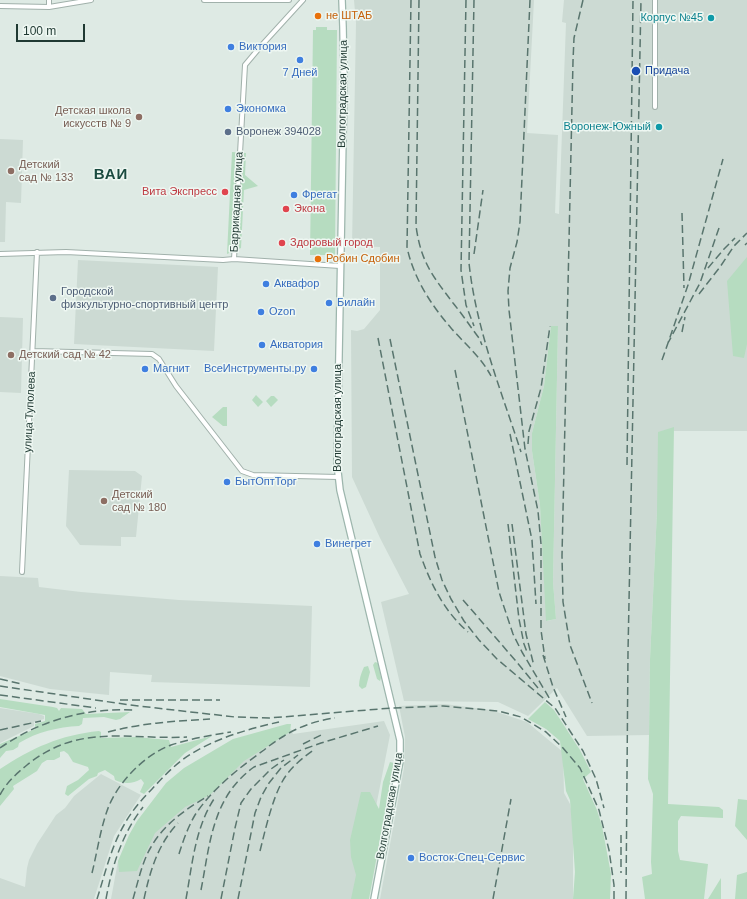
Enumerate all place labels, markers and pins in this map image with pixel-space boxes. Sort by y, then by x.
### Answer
place label: не ШТАБ [326,9,372,23]
marker: не ШТАБ [313,11,323,21]
place label: Корпус №45 [640,11,703,25]
marker: Корпус №45 [706,13,716,23]
place label: Виктория [239,40,287,54]
marker: Виктория [226,42,236,52]
marker: 7 Дней [295,55,305,65]
place label: Придача [645,64,689,78]
marker: Придача [630,65,642,77]
place label: 7 Дней [283,66,317,80]
place label: Экономка [236,102,286,116]
place label: Детская школа искусств № 9 [55,104,131,130]
marker: Экономка [223,104,233,114]
marker: Детская школа искусств № 9 [134,112,144,122]
place label: Воронеж-Южный [564,120,651,134]
marker: Воронеж-Южный [654,122,664,132]
place label: Воронеж 394028 [236,125,321,139]
marker: Воронеж 394028 [223,127,233,137]
place label: Детский сад № 133 [19,158,73,184]
marker: Детский сад № 133 [6,166,16,176]
place label: Вита Экспресс [142,185,217,199]
marker: Вита Экспресс [220,187,230,197]
place label: Фрегат [302,188,337,202]
marker: Фрегат [289,190,299,200]
place label: Экона [294,202,325,216]
marker: Экона [281,204,291,214]
place label: Здоровый город [290,236,373,250]
marker: Здоровый город [277,238,287,248]
place label: Робин Сдобин [326,252,400,266]
marker: Робин Сдобин [313,254,323,264]
place label: Аквафор [274,277,319,291]
marker: Аквафор [261,279,271,289]
place label: Городской физкультурно-спортивный центр [61,285,228,311]
marker: Городской физкультурно-спортивный центр [48,293,58,303]
place label: Билайн [337,296,375,310]
marker: Билайн [324,298,334,308]
place label: Ozon [269,305,295,319]
marker: Ozon [256,307,266,317]
place label: Акватория [270,338,323,352]
marker: Акватория [257,340,267,350]
place label: Детский сад № 42 [19,348,111,362]
marker: Детский сад № 42 [6,350,16,360]
place label: Магнит [153,362,190,376]
place label: ВсеИнструменты.ру [204,362,306,376]
marker: Магнит [140,364,150,374]
marker: ВсеИнструменты.ру [309,364,319,374]
place label: БытОптТорг [235,475,297,489]
marker: БытОптТорг [222,477,232,487]
place label: Детский сад № 180 [112,488,166,514]
marker: Детский сад № 180 [99,496,109,506]
place label: Винегрет [325,537,372,551]
marker: Винегрет [312,539,322,549]
place label: Восток-Спец-Сервис [419,851,525,865]
marker: Восток-Спец-Сервис [406,853,416,863]

